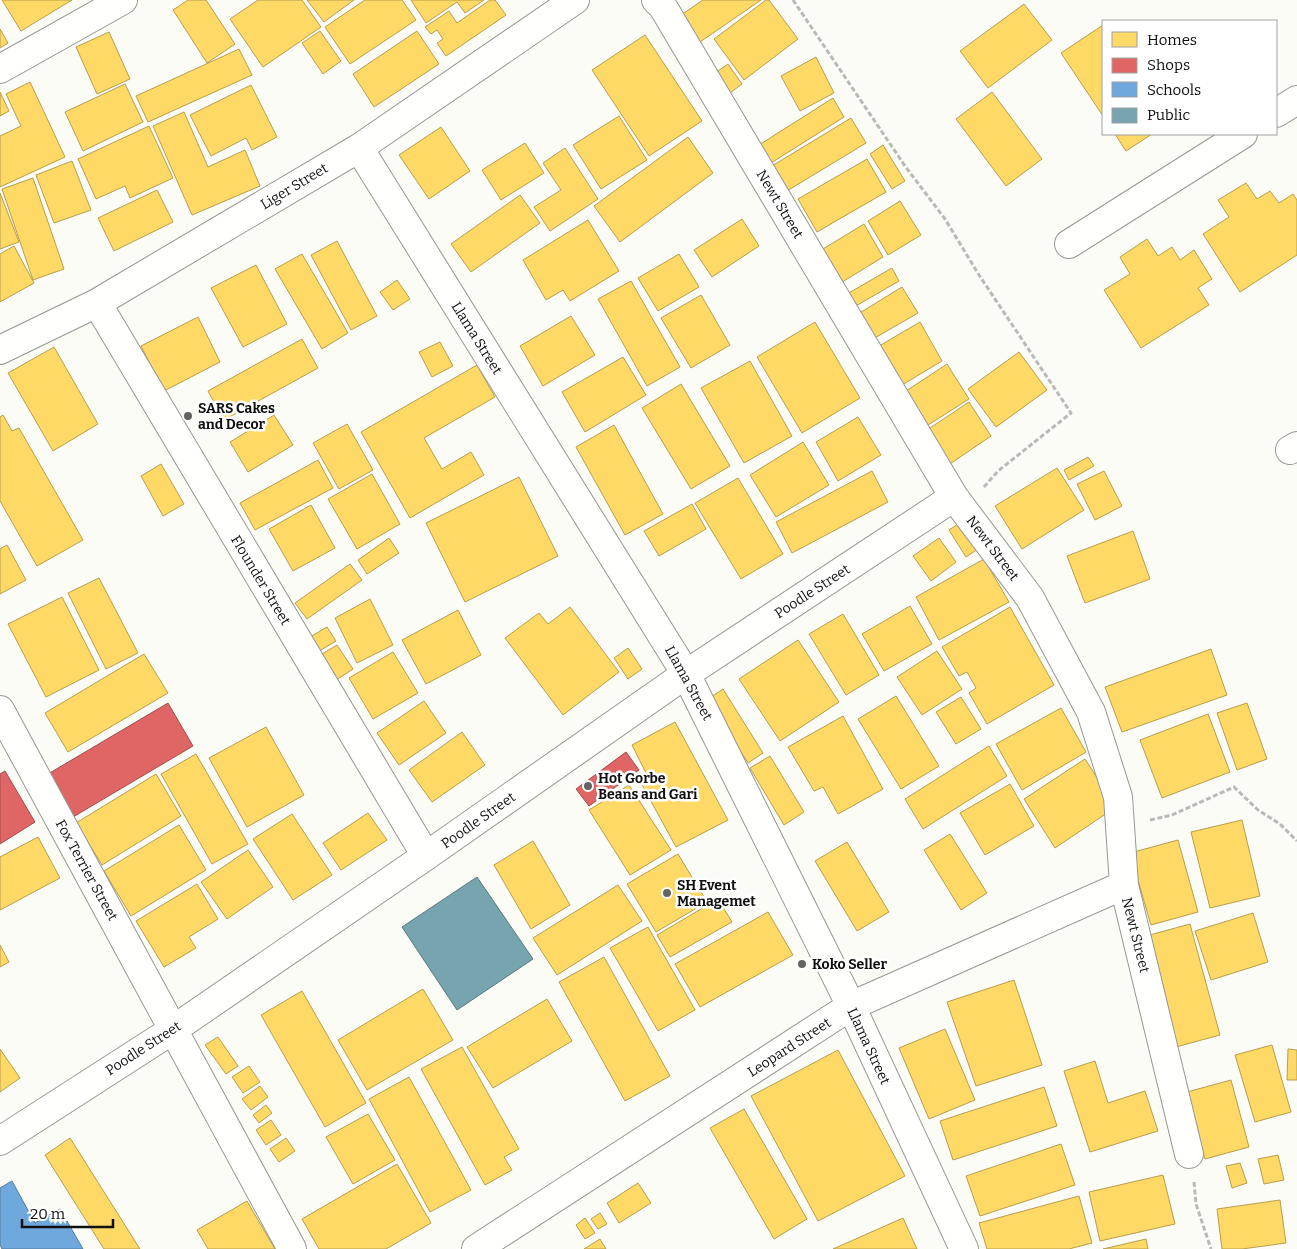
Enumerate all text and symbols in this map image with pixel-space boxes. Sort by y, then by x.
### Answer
legend [1102,20,1277,135]
text: Homes [1147,31,1197,49]
text: Shops [1147,56,1190,74]
text: Schools [1147,81,1201,99]
text: Public [1147,106,1191,124]
street label: Liger Street [258,160,331,213]
street label: Newt Street [752,167,807,242]
street label: Llama Street [447,299,506,378]
place label: SARS Cakes and Decor [198,400,275,433]
marker: SARS Cakes and Decor [182,410,194,422]
street label: Newt Street [963,512,1023,584]
street label: Flounder Street [227,532,294,628]
street label: Poodle Street [771,561,853,622]
street label: Llama Street [661,643,716,723]
place label: Hot Gorbe Beans and Gari [598,770,698,803]
marker: Hot Gorbe Beans and Gari [582,780,594,792]
street label: Poodle Street [438,789,519,852]
street label: Fox Terrier Street [52,817,121,924]
place label: SH Event Managemet [677,877,756,910]
marker: SH Event Managemet [661,887,673,899]
street label: Newt Street [1118,896,1153,975]
place label: Koko Seller [812,956,888,973]
marker: Koko Seller [796,958,808,970]
street label: Llama Street [843,1005,894,1087]
street label: Leopard Street [744,1014,834,1081]
street label: Poodle Street [102,1018,184,1079]
scale bar [22,1196,114,1228]
text: 20 m [30,1205,66,1223]

